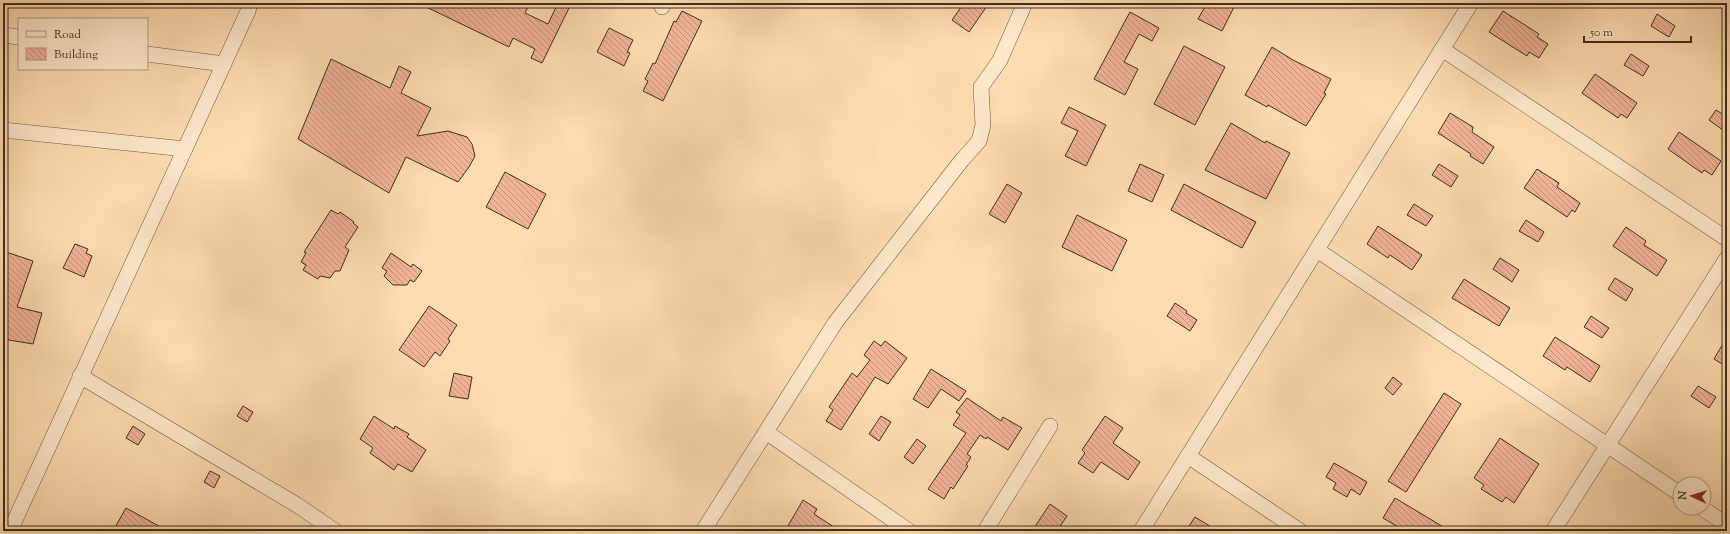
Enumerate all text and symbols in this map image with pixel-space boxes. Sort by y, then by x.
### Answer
legend [18,18,148,70]
scale bar [1584,18,1691,44]
text: 50 m [1589,24,1613,42]
text: Road [54,26,81,44]
text: Building [54,46,98,64]
north arrow [1672,476,1712,516]
text: N [1675,490,1691,501]

